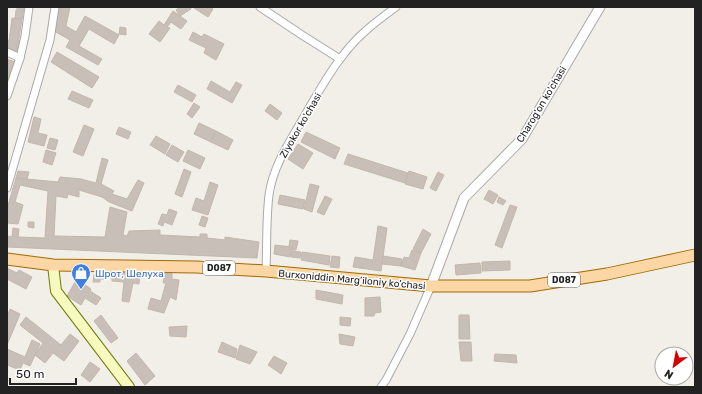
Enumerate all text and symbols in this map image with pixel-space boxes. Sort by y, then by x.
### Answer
street label: Charog'on ko'chasi [514,64,569,145]
street label: Ziyokor ko'chasi [277,91,324,160]
road number: D087 [203,261,235,275]
shop icon: Шрот, Шелуха [70,262,92,290]
place label: Шрот, Шелуха [95,268,164,280]
street label: Burxoniddin Marg’iloniy ko’chasi [278,268,426,292]
road number: D087 [548,273,580,287]
north arrow [654,346,694,386]
scale bar [10,360,76,386]
text: N [662,366,676,382]
text: 50 m [16,367,44,381]

